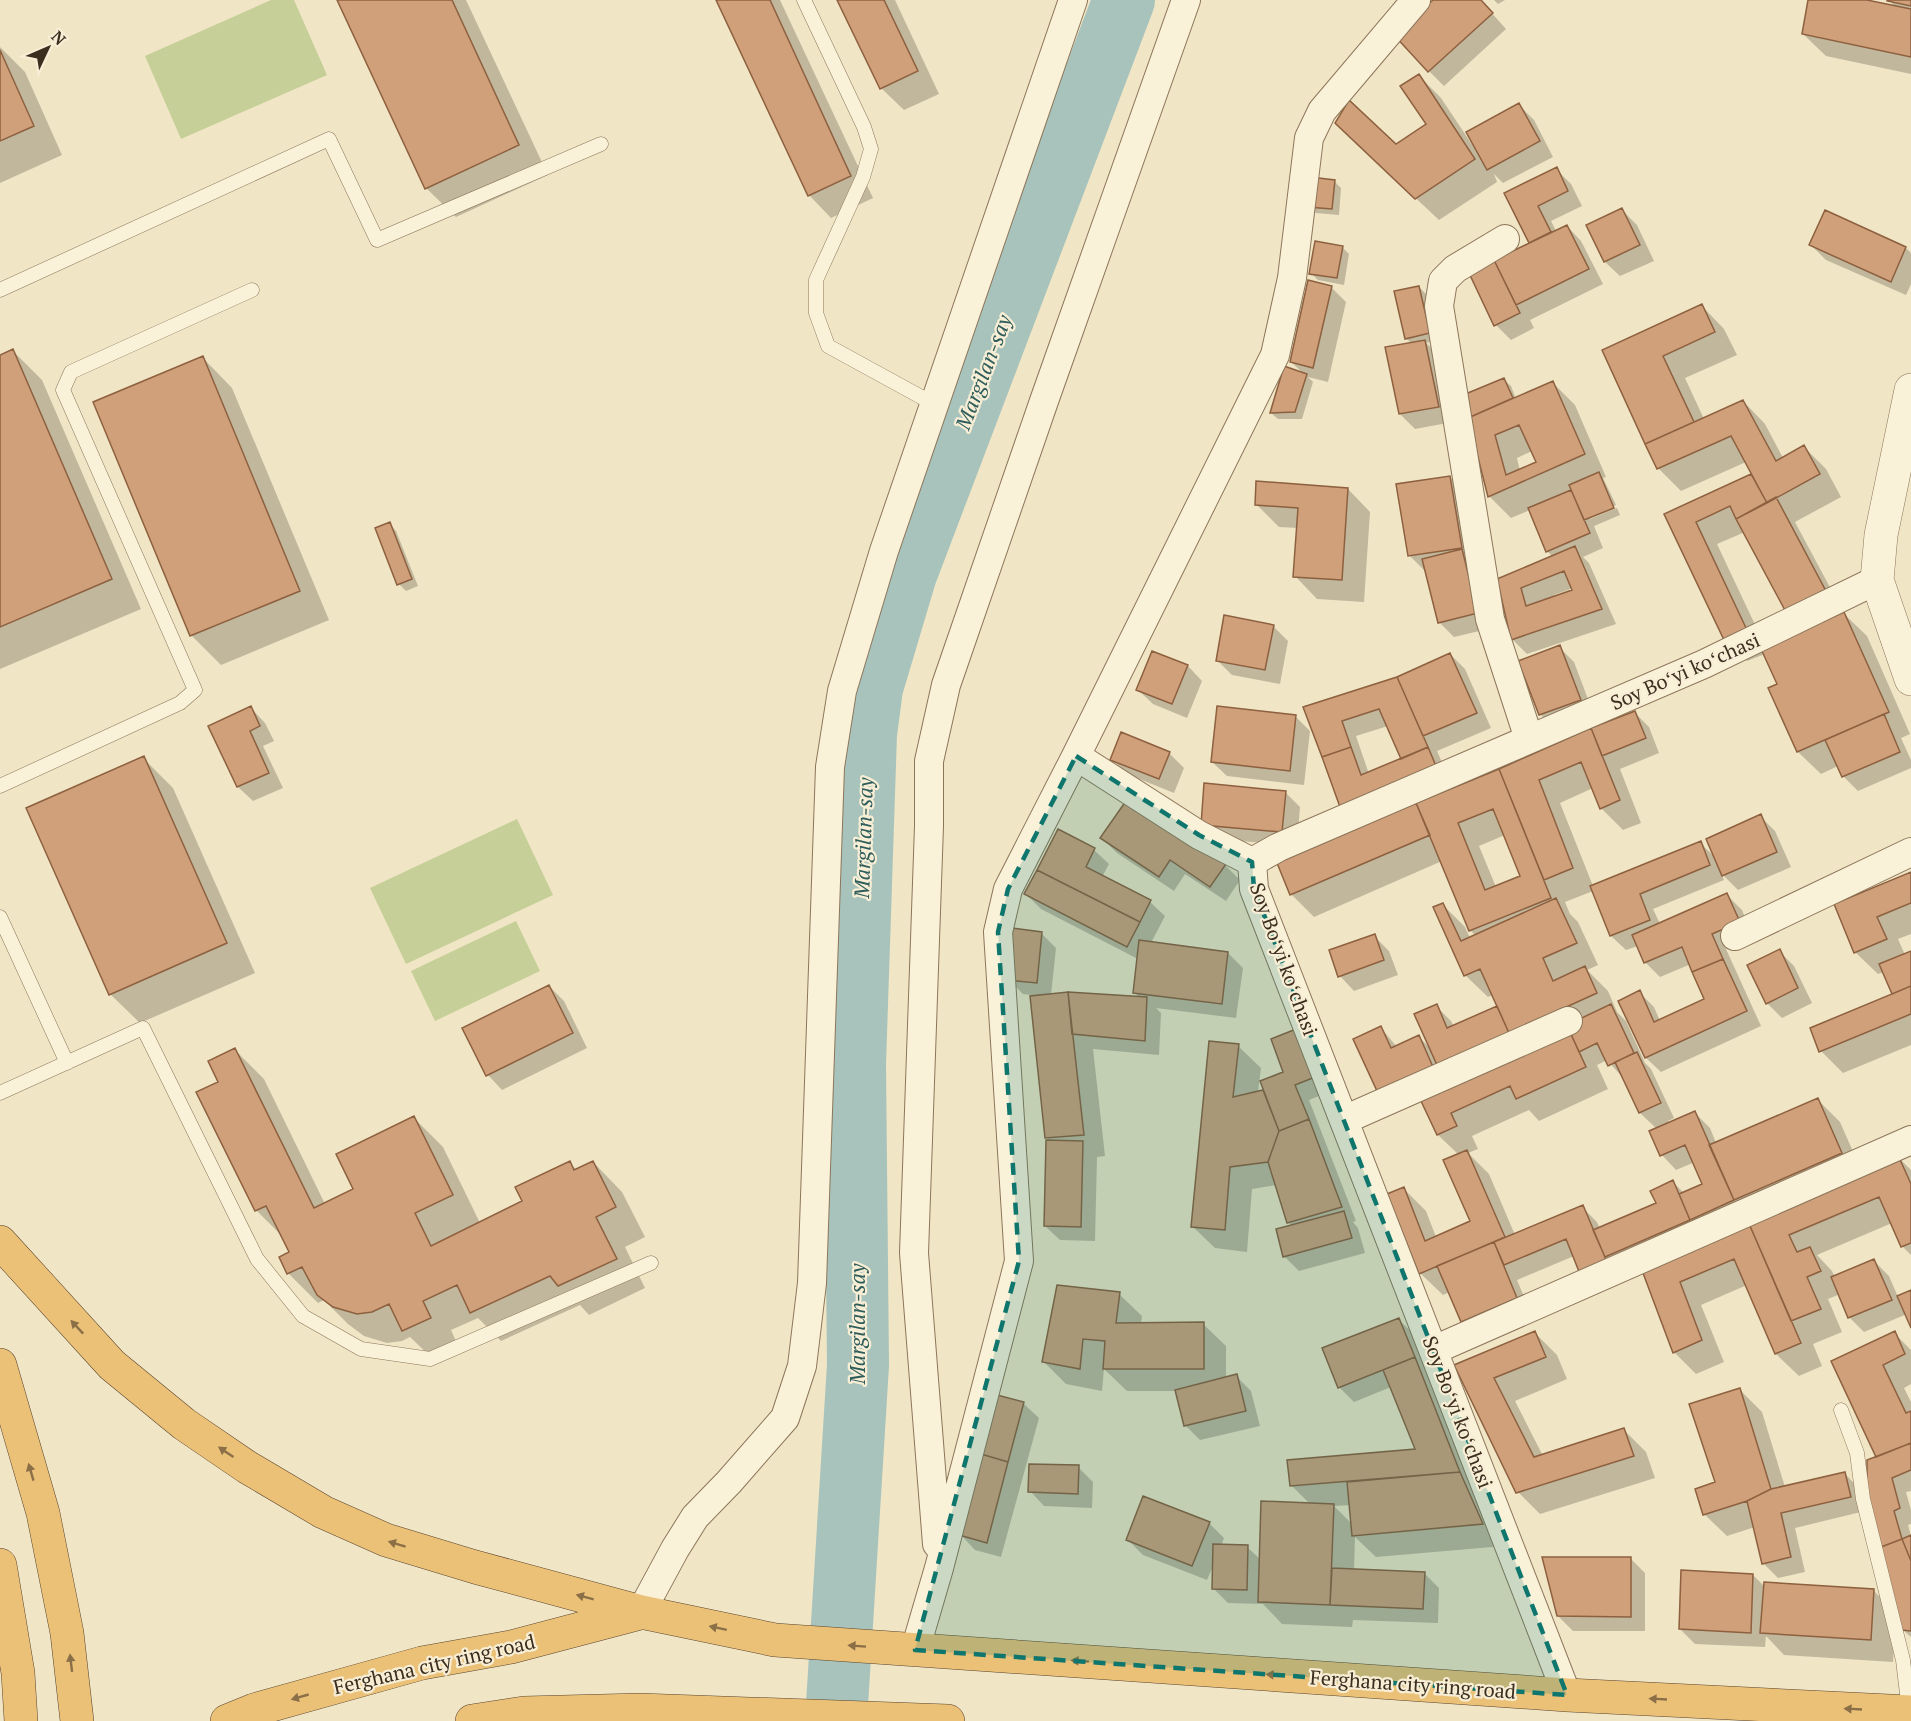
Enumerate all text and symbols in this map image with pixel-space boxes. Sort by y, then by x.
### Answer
north arrow [18,18,78,78]
text: N [47,26,71,50]
water label: Margilan-say [948,310,1018,434]
street label: Soy Boʻyi koʻchasi [1606,626,1764,716]
water label: Margilan-say [847,777,879,900]
street label: Soy Boʻyi koʻchasi [1244,879,1324,1039]
water label: Margilan-say [843,1263,871,1385]
one-way arrow [70,1320,84,1335]
street label: Soy Boʻyi koʻchasi [1417,1332,1499,1492]
one-way arrow [217,1447,234,1458]
one-way arrow [26,1463,35,1481]
one-way arrow [388,1539,406,1548]
one-way arrow [576,1592,594,1601]
one-way arrow [709,1623,727,1633]
street label: Ferghana city ring road [330,1628,538,1700]
one-way arrow [847,1641,866,1651]
one-way arrow [66,1653,75,1672]
one-way arrow [1071,1657,1090,1666]
street label: Ferghana city ring road [1309,1663,1517,1705]
one-way arrow [1265,1670,1284,1679]
one-way arrow [291,1693,309,1702]
one-way arrow [1648,1695,1667,1704]
one-way arrow [1843,1704,1862,1713]

